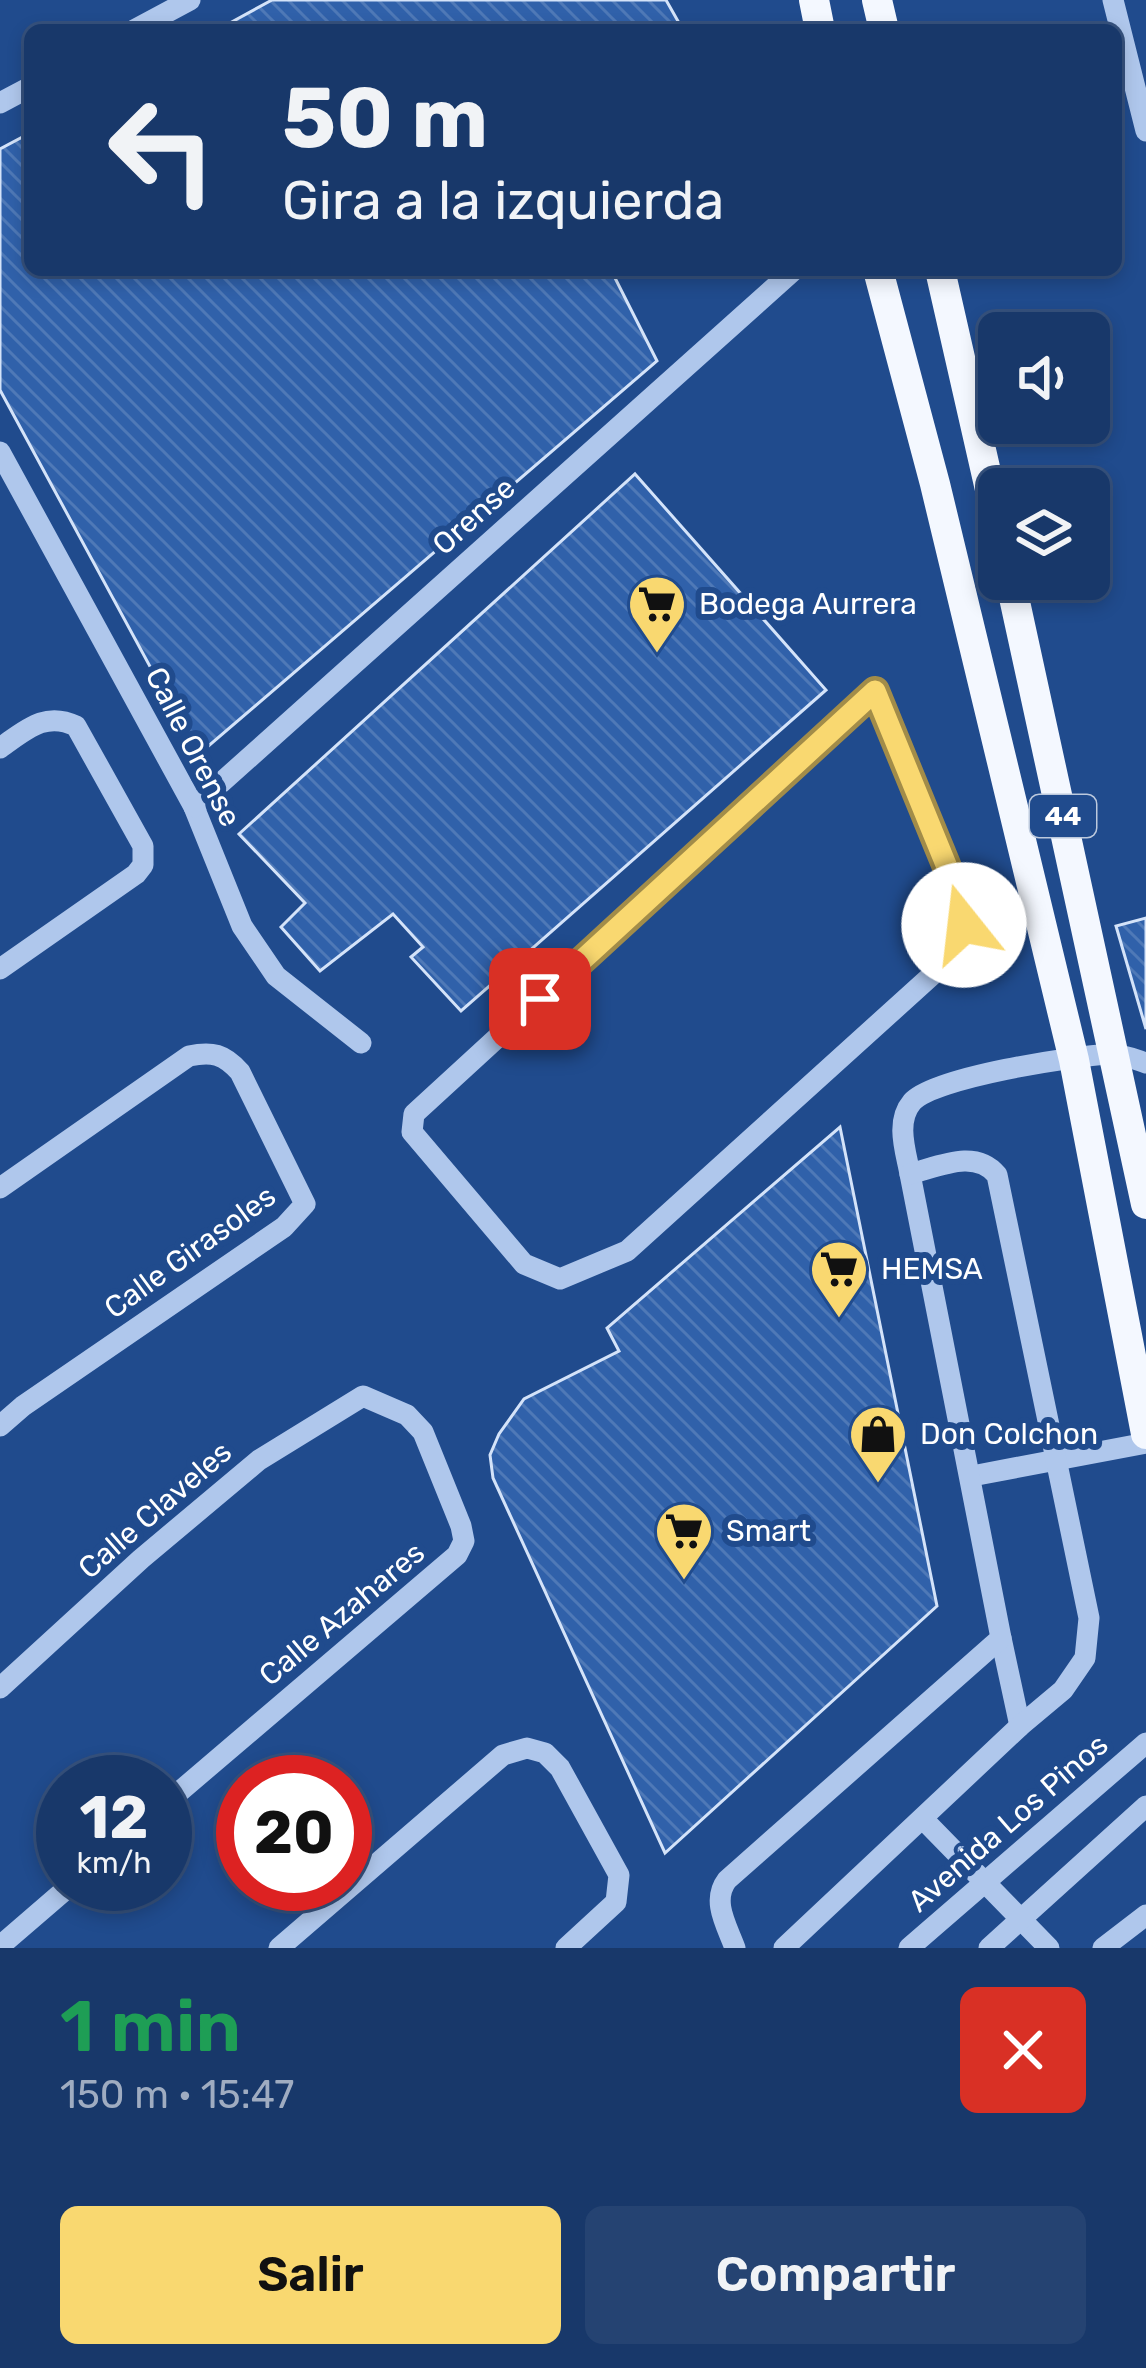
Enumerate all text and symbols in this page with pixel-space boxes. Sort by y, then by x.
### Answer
text: 50 m [282,68,488,168]
icon: left [84,72,240,228]
text: Gira a la izquierda [282,169,724,233]
map controls [978,312,1110,600]
button: sound [978,312,1110,444]
button: layers [978,468,1110,600]
street label: Orense [425,470,523,562]
supermarket icon: Bodega Aurrera [626,573,688,655]
place label: Bodega Aurrera [699,586,917,622]
street label: Calle Orense [138,661,248,833]
road number: 44 [1030,795,1096,837]
position arrow [901,862,1027,988]
pin [489,948,591,1050]
icon: arrive [507,966,573,1032]
street label: Calle Girasoles [97,1178,283,1326]
supermarket icon: HEMSA [808,1238,870,1320]
place label: HEMSA [881,1251,983,1287]
shop icon: Don Colchon [847,1403,909,1485]
place label: Don Colchon [920,1416,1098,1452]
street label: Calle Claveles [71,1434,239,1586]
supermarket icon: Smart [653,1500,715,1582]
place label: Smart [726,1513,811,1549]
street label: Calle Azahares [252,1535,432,1693]
street label: Avenida Los Pinos [901,1726,1115,1920]
speed limit sign: 20 [216,1755,372,1911]
text: 12 [80,1782,148,1853]
text: km/h [77,1845,151,1881]
text: 1 min [60,1984,241,2069]
button: close [960,1987,1086,2113]
text: 150 m · 15:47 [60,2072,294,2118]
button: Salir [60,2206,561,2344]
button: Compartir [585,2206,1086,2344]

